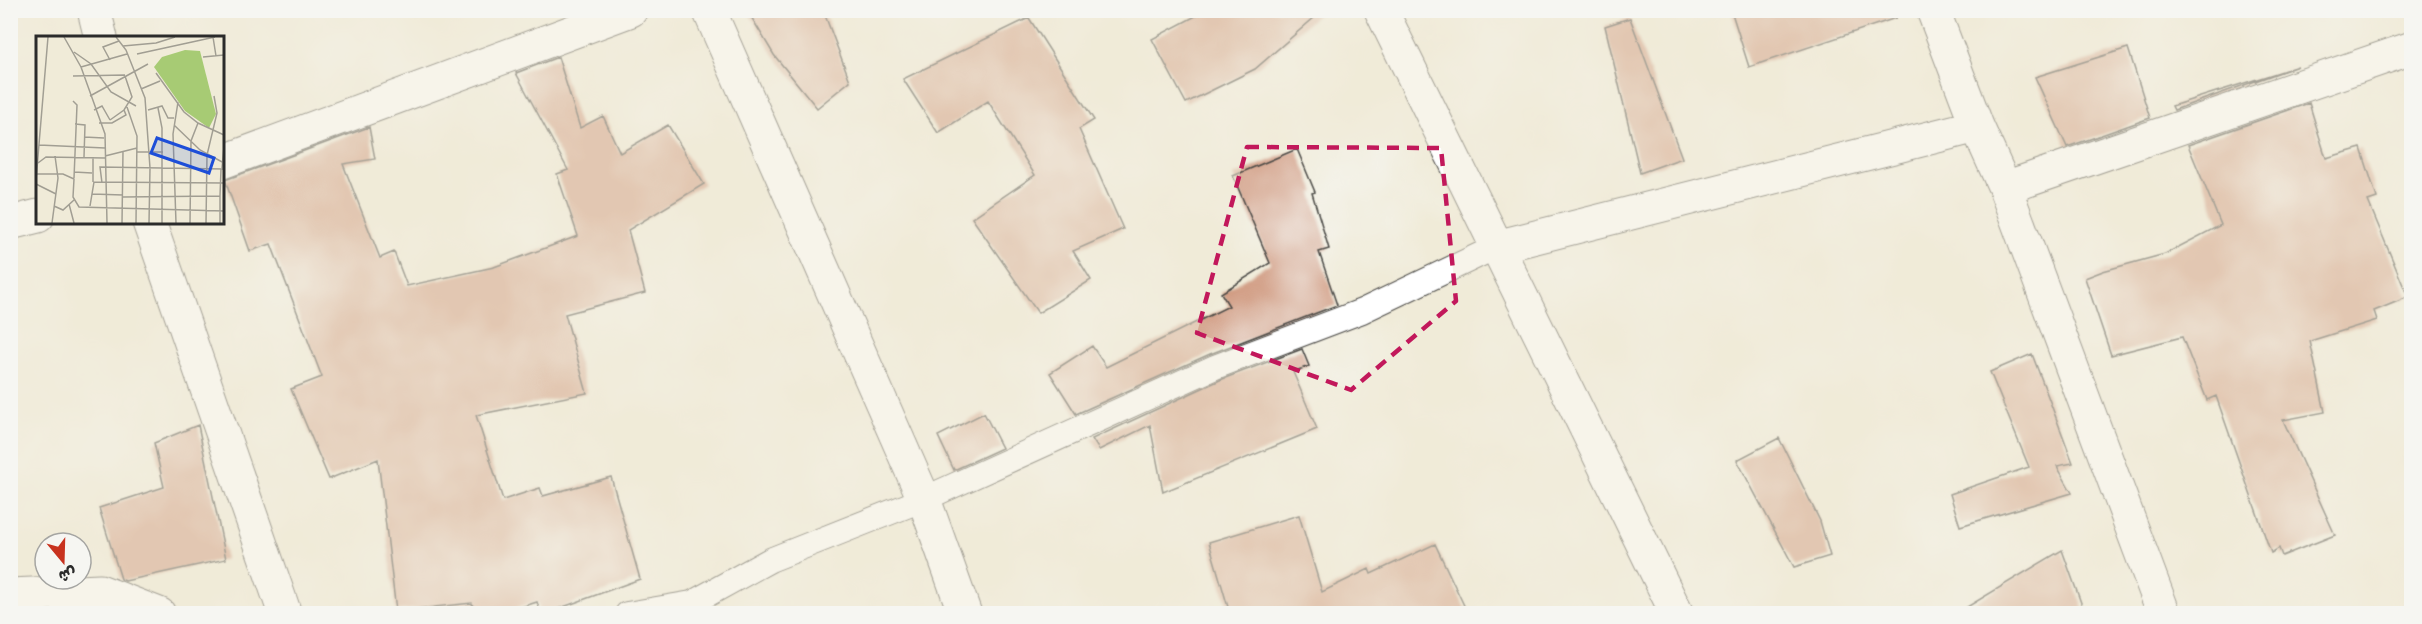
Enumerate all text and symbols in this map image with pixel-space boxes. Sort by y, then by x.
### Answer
inset map [36,36,224,224]
north arrow [33,531,93,591]
text: ش [56,561,79,588]

